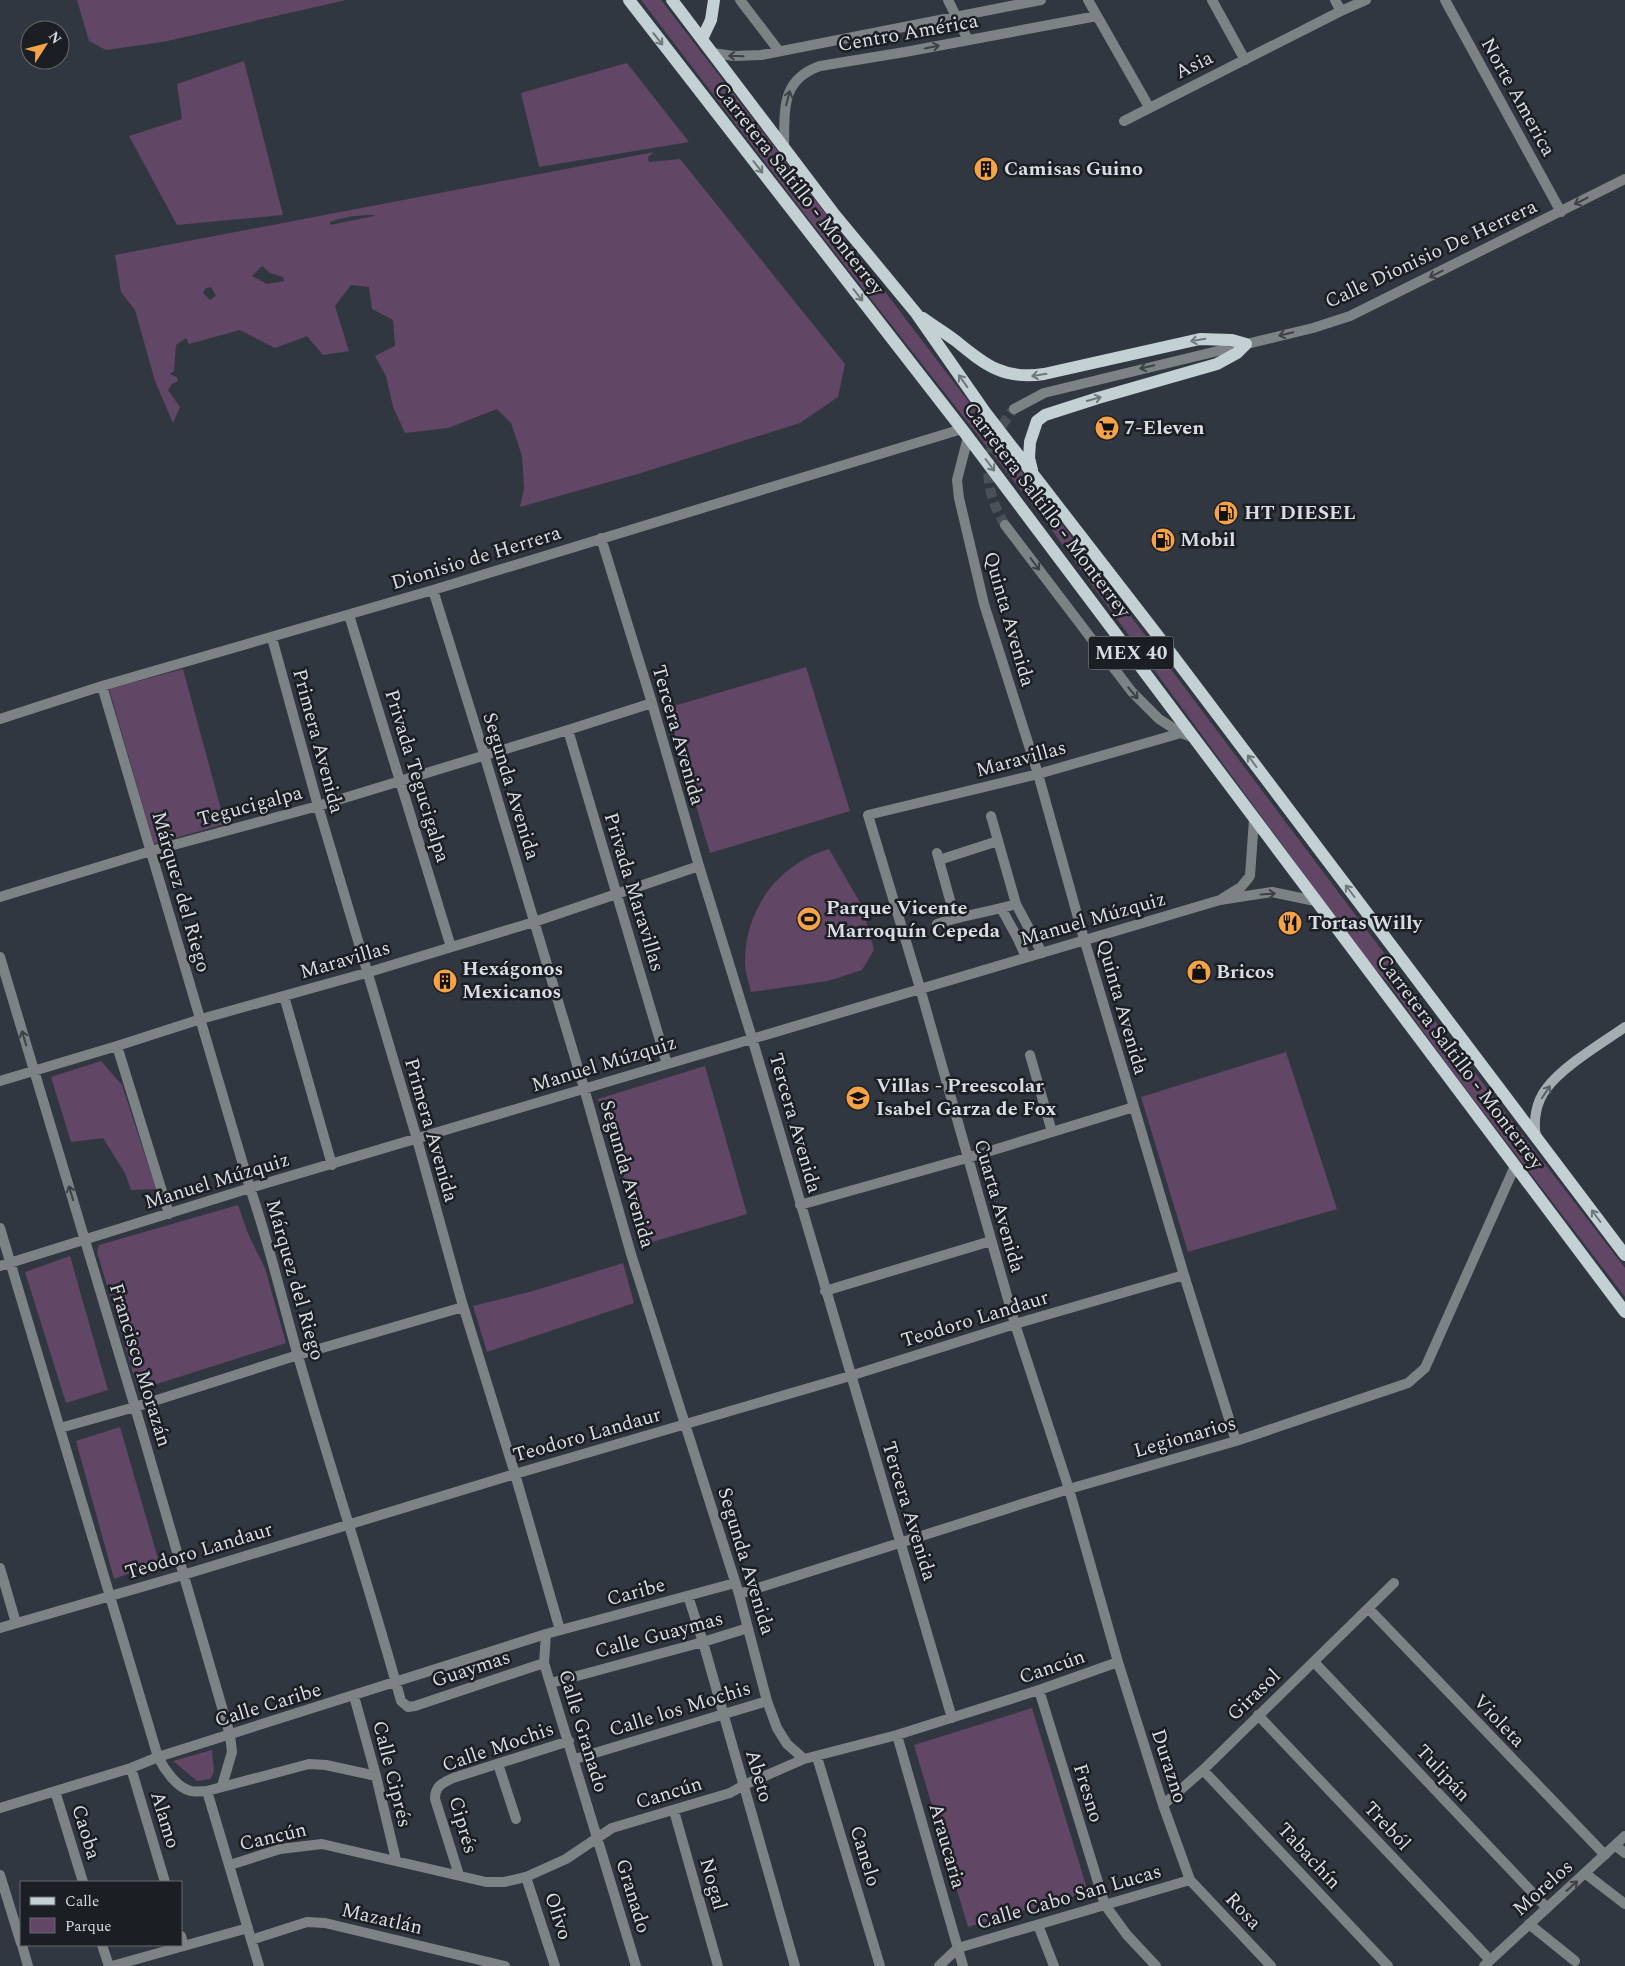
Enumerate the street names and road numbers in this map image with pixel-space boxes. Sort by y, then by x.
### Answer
street label: Centro América [835,6,981,60]
street label: Norte America [1473,32,1563,162]
street label: Asia [1170,43,1219,87]
street label: Carretera Saltillo - Monterrey [706,76,893,303]
street label: Calle Dionisio De Herrera [1320,191,1542,316]
street label: Carretera Saltillo - Monterrey [956,396,1139,625]
street label: Dionisio de Herrera [387,518,565,598]
street label: Quinta Avenida [975,548,1043,690]
road number: MEX 40 [1088,636,1174,670]
street label: Tercera Avenida [644,661,712,809]
street label: Primera Avenida [284,665,352,817]
street label: Privada Tegucigalpa [376,686,458,867]
street label: Segunda Avenida [474,709,548,864]
street label: Maravillas [972,732,1070,786]
street label: Tegucigalpa [194,778,306,834]
street label: Márquez del Riego [144,808,218,976]
street label: Privada Maravillas [596,809,672,975]
street label: Manuel Múzquiz [1017,884,1169,954]
street label: Maravillas [296,933,394,987]
street label: Quinta Avenida [1088,936,1156,1078]
street label: Carretera Saltillo - Monterrey [1369,948,1552,1177]
street label: Manuel Múzquiz [528,1028,680,1100]
street label: Tercera Avenida [761,1049,829,1197]
street label: Primera Avenida [396,1054,466,1206]
street label: Segunda Avenida [592,1096,663,1252]
street label: Cuarta Avenida [966,1136,1032,1276]
street label: Manuel Múzquiz [141,1145,293,1217]
street label: Márquez del Riego [258,1196,332,1364]
street label: Francisco Morazán [101,1279,179,1451]
street label: Teodoro Landaur [897,1282,1053,1356]
street label: Teodoro Landaur [509,1399,665,1471]
street label: Legionarios [1130,1408,1240,1466]
street label: Tercera Avenida [874,1438,945,1585]
street label: Segunda Avenida [709,1484,783,1639]
street label: Teodoro Landaur [121,1514,277,1588]
street label: Caribe [603,1570,669,1614]
street label: Calle Guaymas [591,1603,727,1667]
street label: Guaymas [428,1642,514,1696]
street label: Cancún [1015,1642,1089,1692]
street label: Girasol [1220,1662,1288,1728]
street label: Calle Granado [550,1666,616,1796]
street label: Calle los Mochis [605,1673,755,1745]
street label: Calle Caribe [211,1675,325,1735]
street label: Violeta [1466,1687,1532,1755]
street label: Calle Mochis [438,1714,558,1780]
street label: Calle Ciprés [364,1717,420,1831]
street label: Durazno [1143,1725,1195,1807]
street label: Tulipán [1408,1737,1478,1809]
street label: Abeto [737,1746,781,1806]
street label: Fresno [1065,1760,1111,1826]
street label: Cancún [632,1769,706,1817]
street label: Alamo [142,1788,188,1852]
street label: Ciprés [441,1793,485,1857]
street label: Treból [1356,1794,1418,1858]
street label: Araucaria [921,1800,974,1892]
street label: Caoba [63,1801,109,1863]
street label: Cancún [236,1815,310,1859]
street label: Tabachín [1270,1816,1348,1896]
street label: Canelo [842,1822,888,1890]
street label: Morelos [1506,1852,1580,1924]
street label: Nogal [691,1854,735,1914]
street label: Granado [607,1855,659,1937]
street label: Calle Cabo San Lucas [973,1856,1165,1938]
street label: Rosa [1218,1885,1269,1937]
street label: Olivo [536,1888,580,1944]
street label: Mazatlán [338,1895,426,1943]

